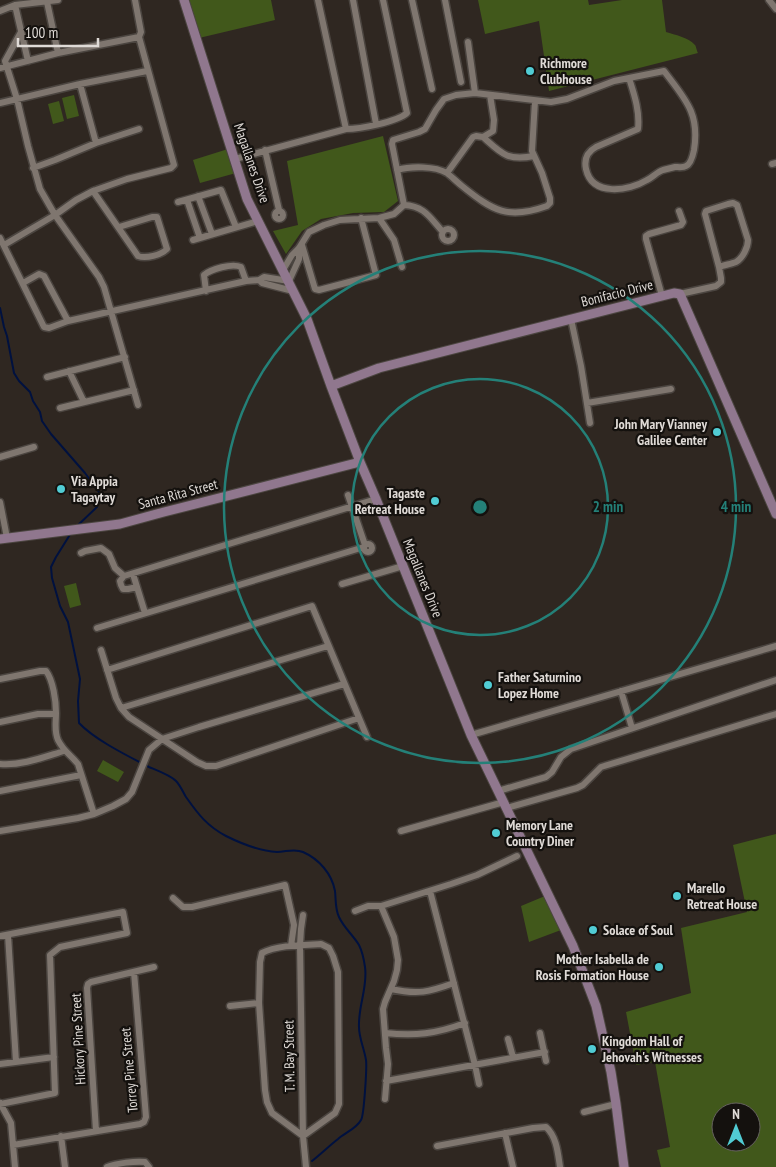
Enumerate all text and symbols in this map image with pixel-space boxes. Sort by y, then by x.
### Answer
scale bar [18,15,98,47]
text: 100 m [25,23,58,42]
place label: Richmore Clubhouse [540,54,592,88]
marker: Richmore Clubhouse [524,65,536,77]
street label: Magallanes Drive [230,121,274,206]
street label: Bonifacio Drive [579,275,655,311]
place label: John Mary Vianney Galilee Center [613,415,708,449]
marker: John Mary Vianney Galilee Center [711,426,723,438]
place label: Via Appia Tagaytay [70,472,118,506]
street label: Santa Rita Street [136,475,220,513]
marker: Via Appia Tagaytay [55,483,67,495]
place label: Tagaste Retreat House [355,484,425,518]
marker: Tagaste Retreat House [429,495,441,507]
text: 2 min [593,497,623,516]
text: 4 min [721,497,751,516]
centre of rings [471,498,489,516]
street label: Magallanes Drive [399,536,447,620]
place label: Father Saturnino Lopez Home [498,668,581,702]
marker: Father Saturnino Lopez Home [482,679,494,691]
place label: Memory Lane Country Diner [506,816,575,850]
marker: Memory Lane Country Diner [490,827,502,839]
place label: Marello Retreat House [687,879,757,913]
marker: Marello Retreat House [671,890,683,902]
place label: Solace of Soul [603,921,673,939]
marker: Solace of Soul [587,924,599,936]
place label: Mother Isabella de Rosis Formation House [536,950,649,984]
marker: Mother Isabella de Rosis Formation House [653,961,665,973]
street label: Hickory Pine Street [67,993,89,1085]
street label: T. M. Bay Street [279,1020,299,1092]
street label: Torrey Pine Street [116,1027,142,1113]
place label: Kingdom Hall of Jehovah's Witnesses [601,1032,702,1066]
marker: Kingdom Hall of Jehovah's Witnesses [586,1043,598,1055]
north arrow [711,1102,761,1152]
text: N [732,1105,740,1123]

